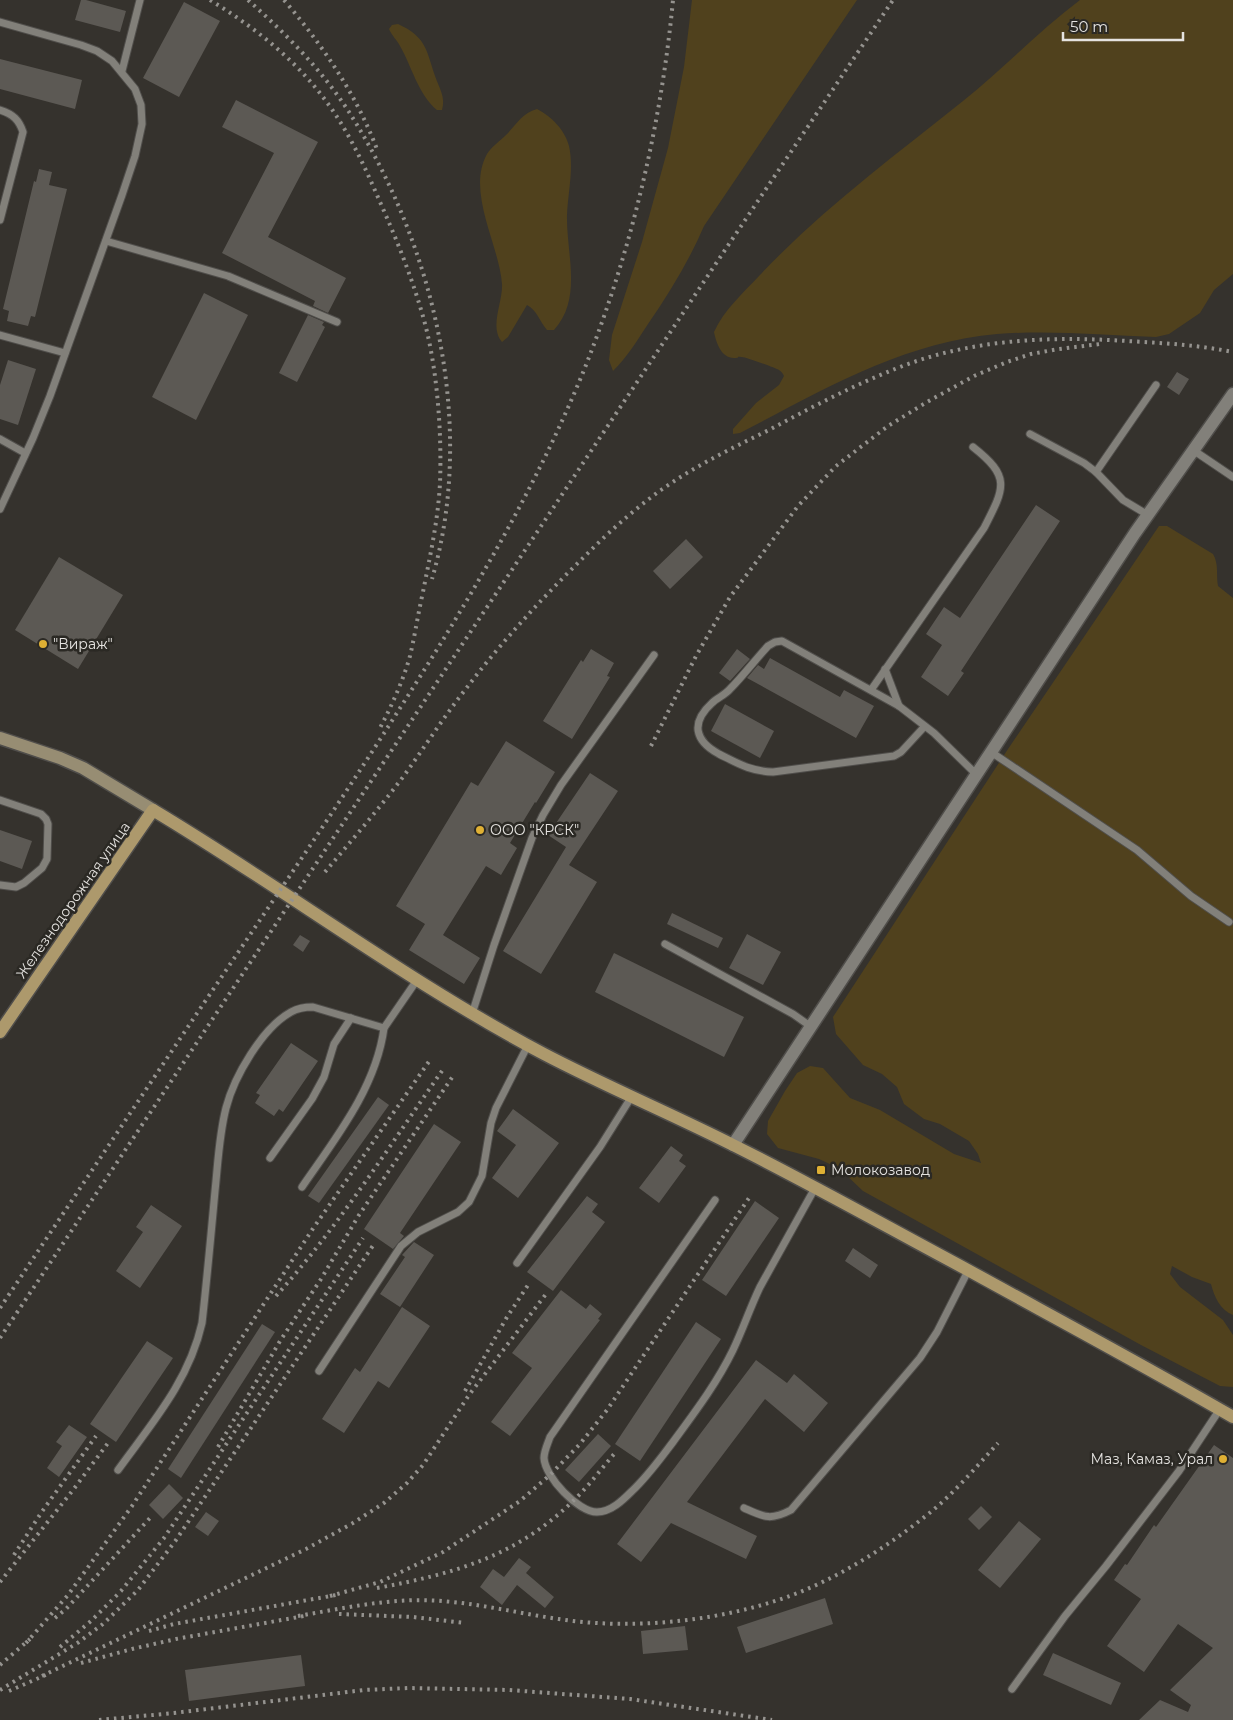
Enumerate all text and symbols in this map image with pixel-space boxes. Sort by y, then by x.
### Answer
scale bar [1063,10,1183,42]
text: 50 m [1070,17,1108,36]
place label: "Вираж" [53,635,113,653]
marker: "Вираж" [37,638,49,650]
street label: Железнодорожная улица [12,818,134,982]
place label: ООО "КРСК" [490,821,579,839]
marker: ООО "КРСК" [474,824,486,836]
place label: Молокозавод [831,1161,930,1179]
marker: Молокозавод [815,1164,827,1176]
place label: Маз, Камаз, Урал [1091,1450,1213,1468]
marker: Маз, Камаз, Урал [1217,1453,1229,1465]

